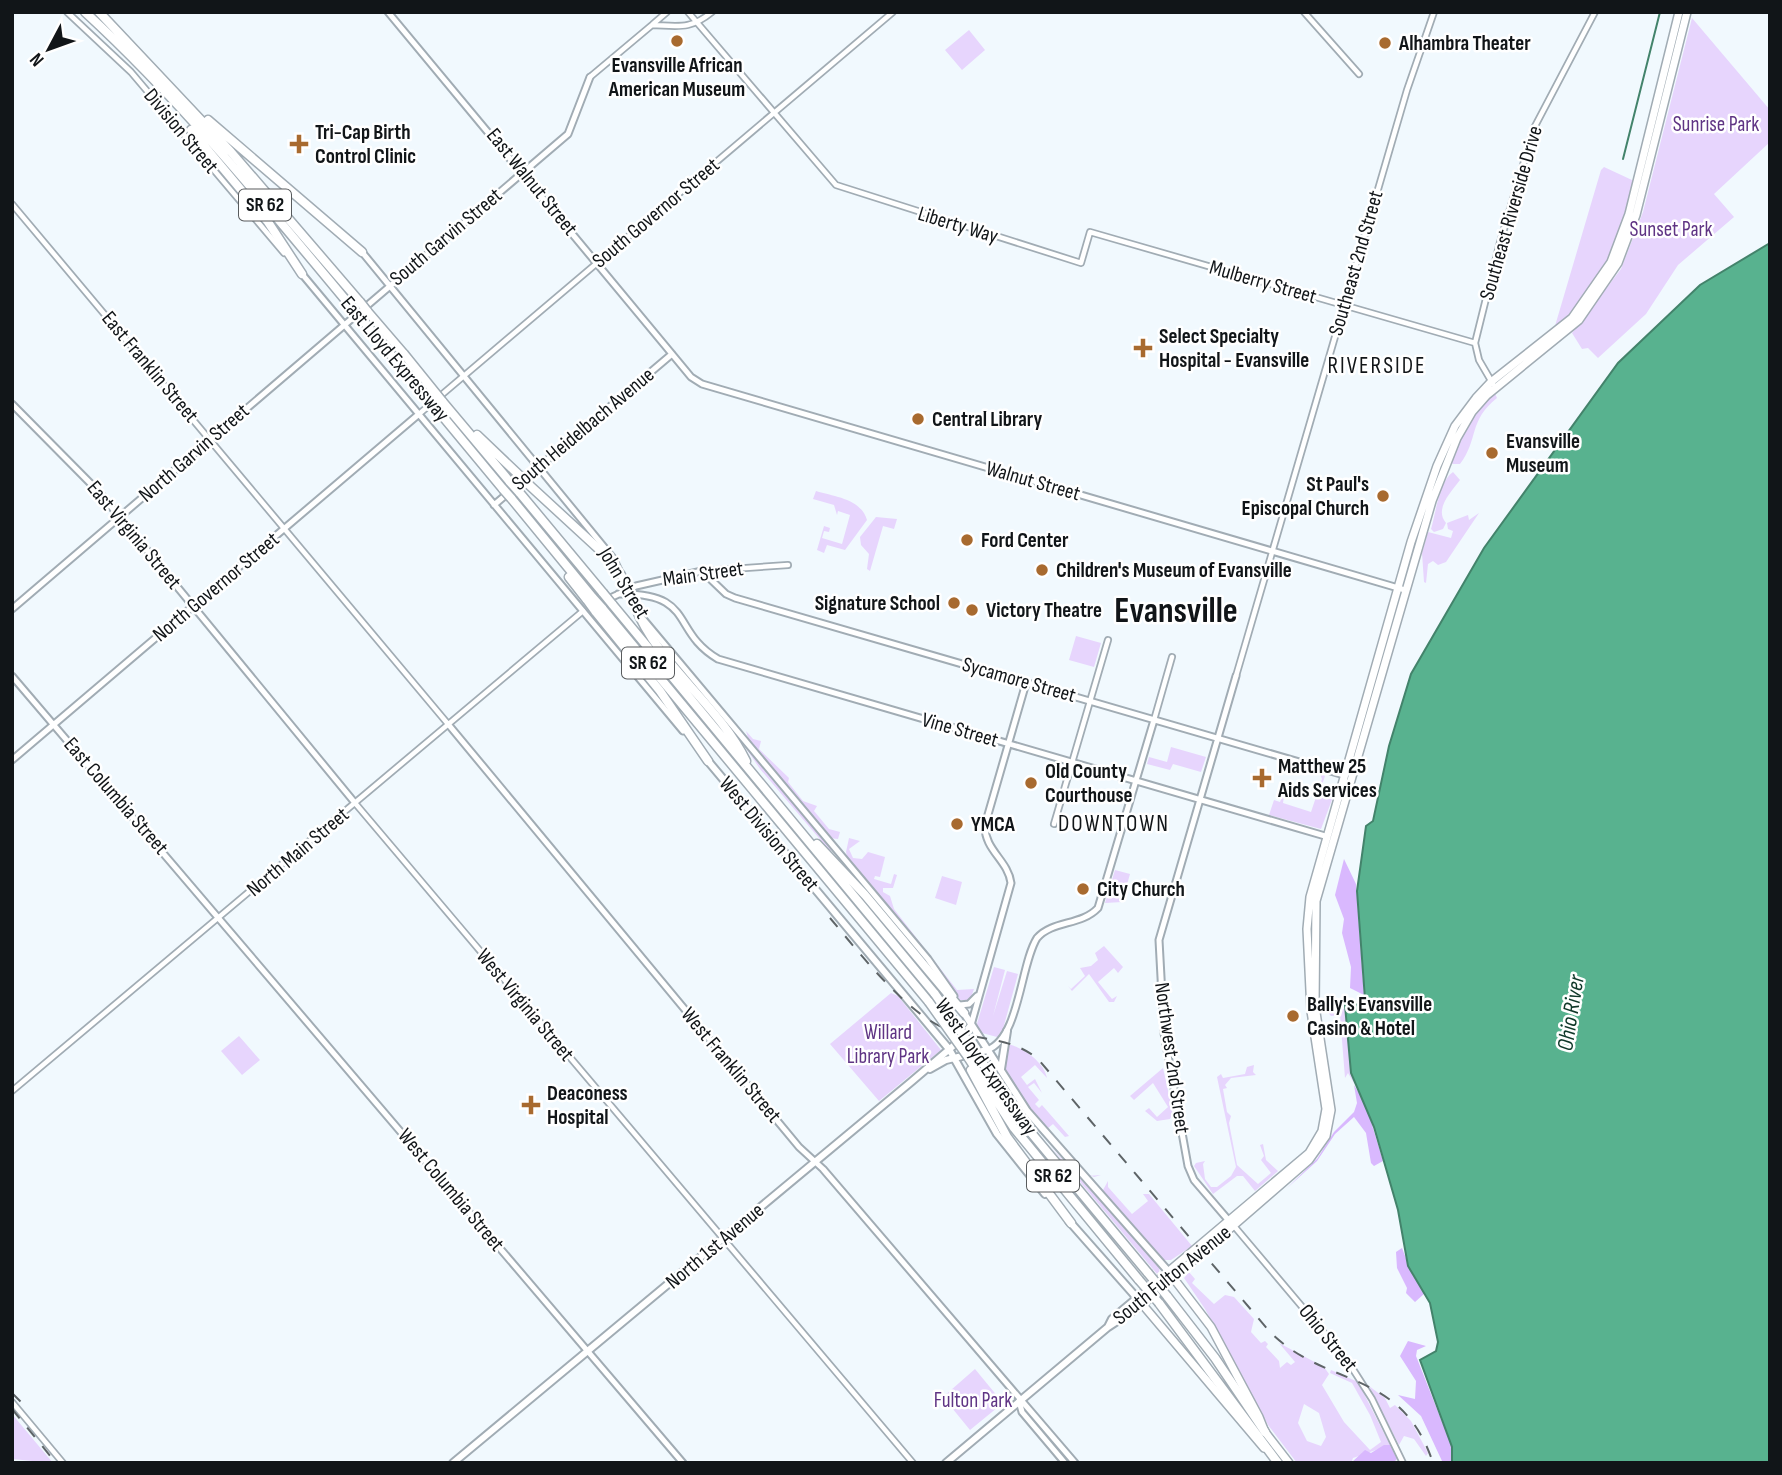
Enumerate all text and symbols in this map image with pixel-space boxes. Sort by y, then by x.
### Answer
north arrow [14,14,84,84]
place label: Alhambra Theater [1398,31,1531,56]
marker: Evansville African American Museum [669,33,685,49]
marker: Alhambra Theater [1377,35,1393,51]
text: N [25,48,49,71]
place label: Evansville African American Museum [608,53,745,102]
street label: Division Street [138,83,224,179]
park label: Sunrise Park [1673,112,1759,137]
place label: Tri-Cap Birth Control Clinic [315,120,416,169]
street label: East Walnut Street [481,123,583,241]
street label: Southeast Riverside Drive [1474,123,1548,303]
marker: Tri-Cap Birth Control Clinic [289,134,309,154]
street label: South Governor Street [587,153,725,273]
street label: South Garvin Street [385,183,507,291]
street label: Southeast 2nd Street [1323,188,1389,338]
road number: SR 62 [239,190,291,220]
street label: Liberty Way [915,201,1001,249]
park label: Sunset Park [1629,217,1713,242]
street label: Mulberry Street [1207,255,1319,309]
street label: East Lloyd Expressway [335,291,455,427]
street label: East Franklin Street [96,306,204,428]
place label: Select Specialty Hospital - Evansville [1159,324,1309,373]
marker: Select Specialty Hospital - Evansville [1133,338,1153,358]
district label: RIVERSIDE [1327,352,1427,380]
street label: South Heidelbach Avenue [507,362,659,496]
street label: North Garvin Street [134,398,254,508]
place label: Central Library [932,407,1042,432]
marker: Central Library [910,411,926,427]
place label: Evansville Museum [1506,429,1580,478]
marker: Evansville Museum [1484,445,1500,461]
street label: Walnut Street [983,456,1083,506]
place label: St Paul's Episcopal Church [1242,472,1369,521]
street label: East Virginia Street [82,476,186,594]
marker: St Paul's Episcopal Church [1375,488,1391,504]
street label: North Governor Street [148,527,284,647]
place label: Ford Center [981,528,1069,553]
marker: Ford Center [959,532,975,548]
street label: John Street [593,542,655,623]
street label: Main Street [661,556,745,592]
place label: Children's Museum of Evansville [1056,558,1292,583]
marker: Children's Museum of Evansville [1034,562,1050,578]
district label: Evansville [1114,590,1238,633]
place label: Signature School [815,591,940,616]
marker: Signature School [946,595,962,611]
place label: Victory Theatre [986,598,1102,623]
marker: Victory Theatre [964,602,980,618]
road number: SR 62 [622,648,674,678]
street label: Sycamore Street [959,652,1079,708]
street label: Vine Street [919,707,1001,753]
street label: East Columbia Street [58,732,174,860]
place label: Matthew 25 Aids Services [1277,754,1377,803]
place label: Old County Courthouse [1045,759,1132,808]
marker: Matthew 25 Aids Services [1252,768,1272,788]
street label: West Division Street [714,772,824,896]
marker: Old County Courthouse [1023,775,1039,791]
street label: North Main Street [242,802,354,902]
district label: DOWNTOWN [1058,810,1170,838]
place label: YMCA [971,812,1016,837]
marker: YMCA [949,816,965,832]
place label: City Church [1097,877,1185,902]
marker: City Church [1075,881,1091,897]
street label: West Virginia Street [471,944,579,1066]
water label: Ohio River [1551,972,1591,1053]
street label: Northwest 2nd Street [1149,981,1195,1135]
place label: Bally's Evansville Casino & Hotel [1307,992,1432,1041]
street label: West Lloyd Expressway [930,994,1042,1140]
street label: West Franklin Street [676,1002,786,1128]
marker: Bally's Evansville Casino & Hotel [1285,1008,1301,1024]
park label: Willard Library Park [847,1020,929,1069]
place label: Deaconess Hospital [547,1081,628,1130]
marker: Deaconess Hospital [521,1095,541,1115]
street label: West Columbia Street [392,1124,510,1256]
road number: SR 62 [1027,1160,1079,1192]
street label: North 1st Avenue [661,1198,769,1294]
street label: South Fulton Avenue [1108,1220,1236,1330]
street label: Ohio Street [1293,1299,1363,1377]
park label: Fulton Park [934,1388,1012,1413]

